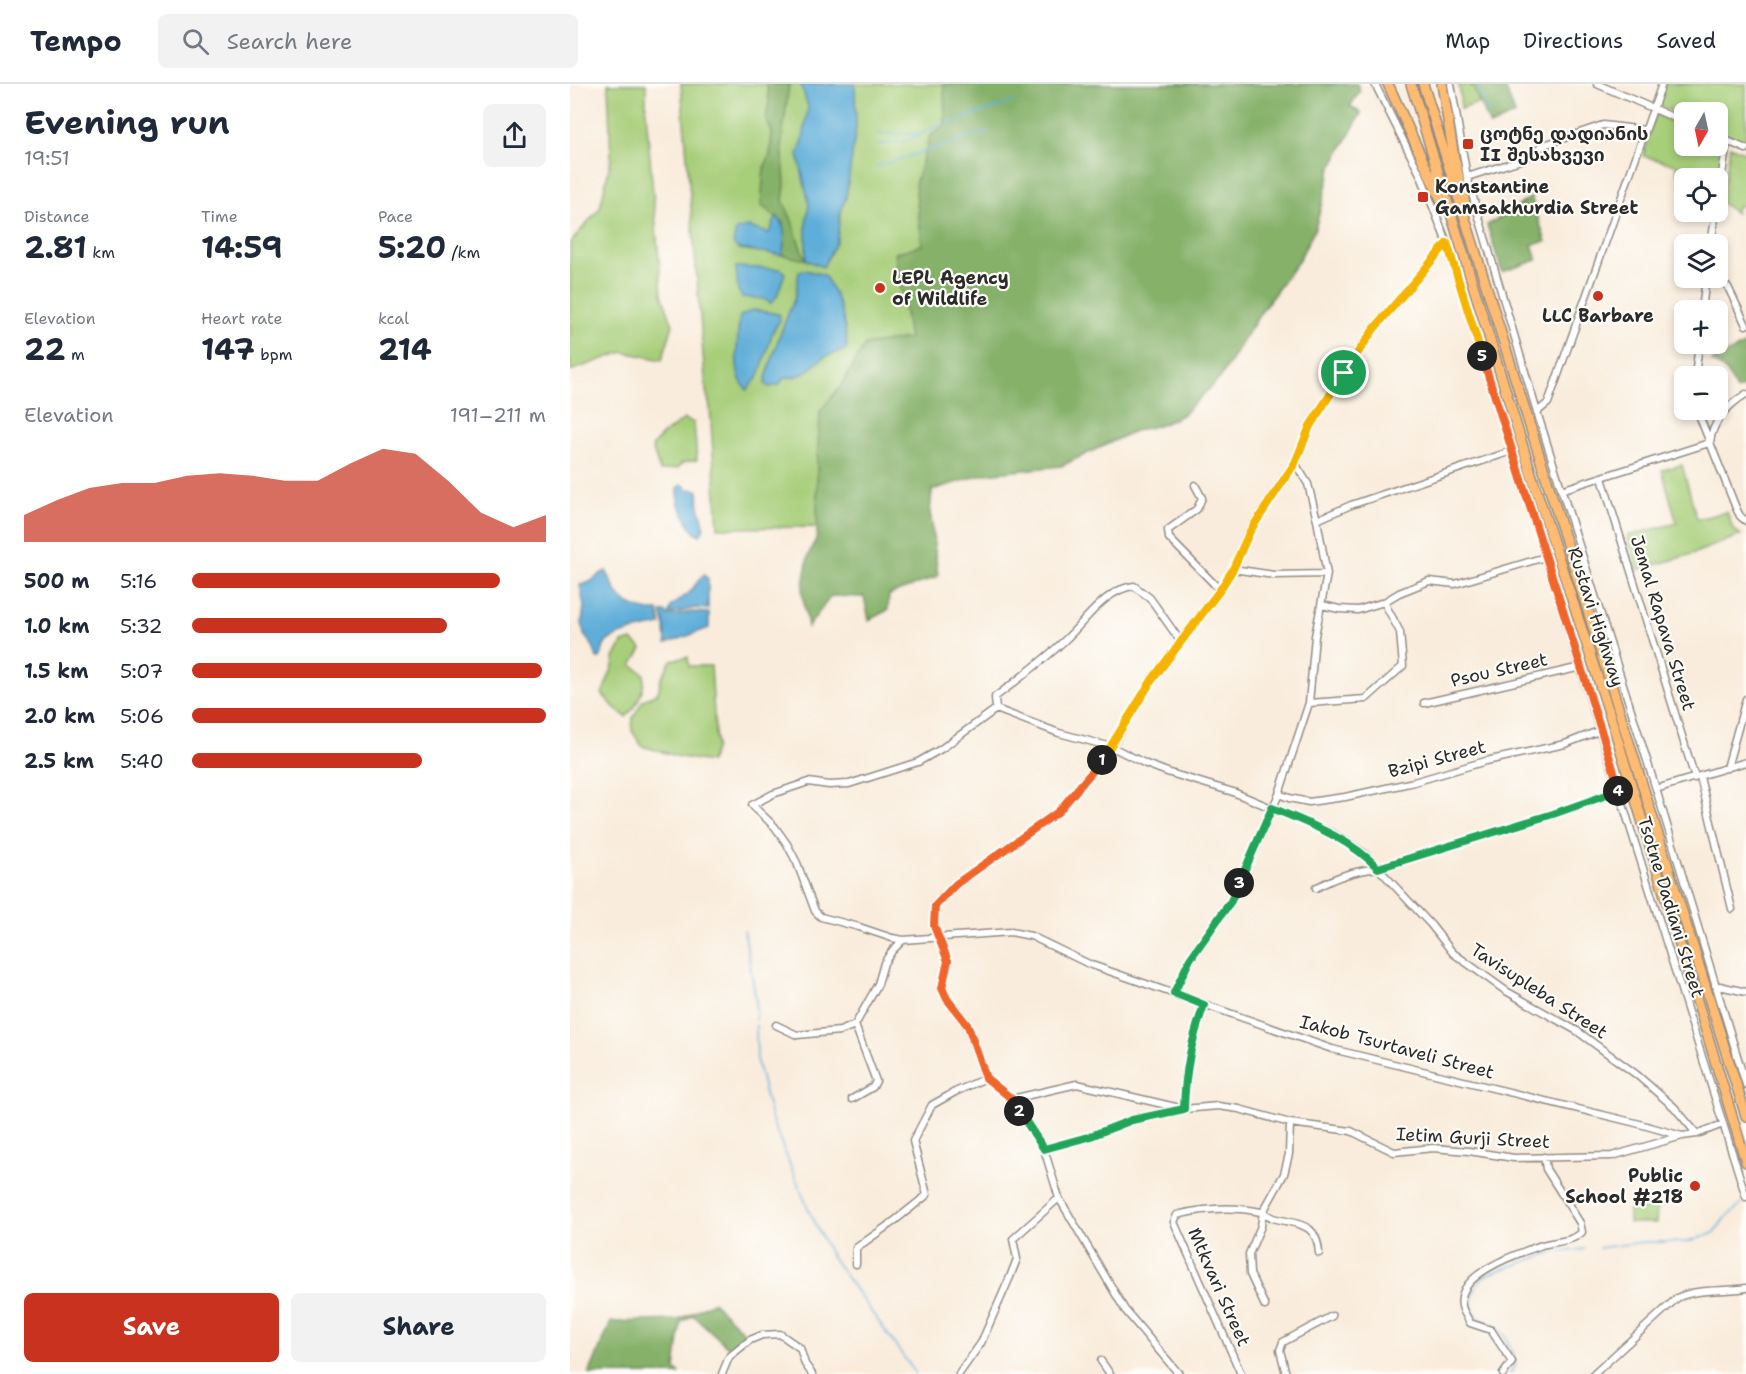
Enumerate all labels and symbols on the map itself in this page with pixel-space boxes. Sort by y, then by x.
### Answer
north arrow [1674,102,1728,156]
place label: ცოტნე დადიანის II შესახვევი [1480,122,1648,167]
marker: ცოტნე დადიანის II შესახვევი [1461,137,1475,151]
place label: Konstantine Gamsakhurdia Street [1435,175,1638,220]
marker: Konstantine Gamsakhurdia Street [1416,190,1430,204]
place label: LEPL Agency of Wildlife [892,266,1009,311]
marker: LEPL Agency of Wildlife [873,281,887,295]
marker: LLC Barbare [1591,289,1605,303]
place label: LLC Barbare [1542,304,1654,328]
pin: 5 [1467,341,1497,371]
pin [1318,347,1369,398]
street label: Jemal Rapava Street [1625,532,1701,714]
street label: Rustavi Highway [1562,544,1630,690]
street label: Psou Street [1448,647,1550,693]
street label: Bzipi Street [1386,734,1488,784]
pin: 1 [1087,745,1117,775]
pin: 4 [1603,776,1633,806]
street label: Tsotne Dadiani Street [1632,814,1710,1001]
pin: 3 [1224,868,1254,898]
street label: Tavisupleba Street [1466,938,1612,1044]
street label: Iakob Tsurtaveli Street [1297,1009,1497,1085]
pin: 2 [1004,1096,1034,1126]
street label: Ietim Gurji Street [1395,1122,1551,1154]
place label: Public School #218 [1565,1164,1683,1209]
marker: Public School #218 [1688,1179,1702,1193]
street label: Mtkvari Street [1182,1224,1256,1350]

